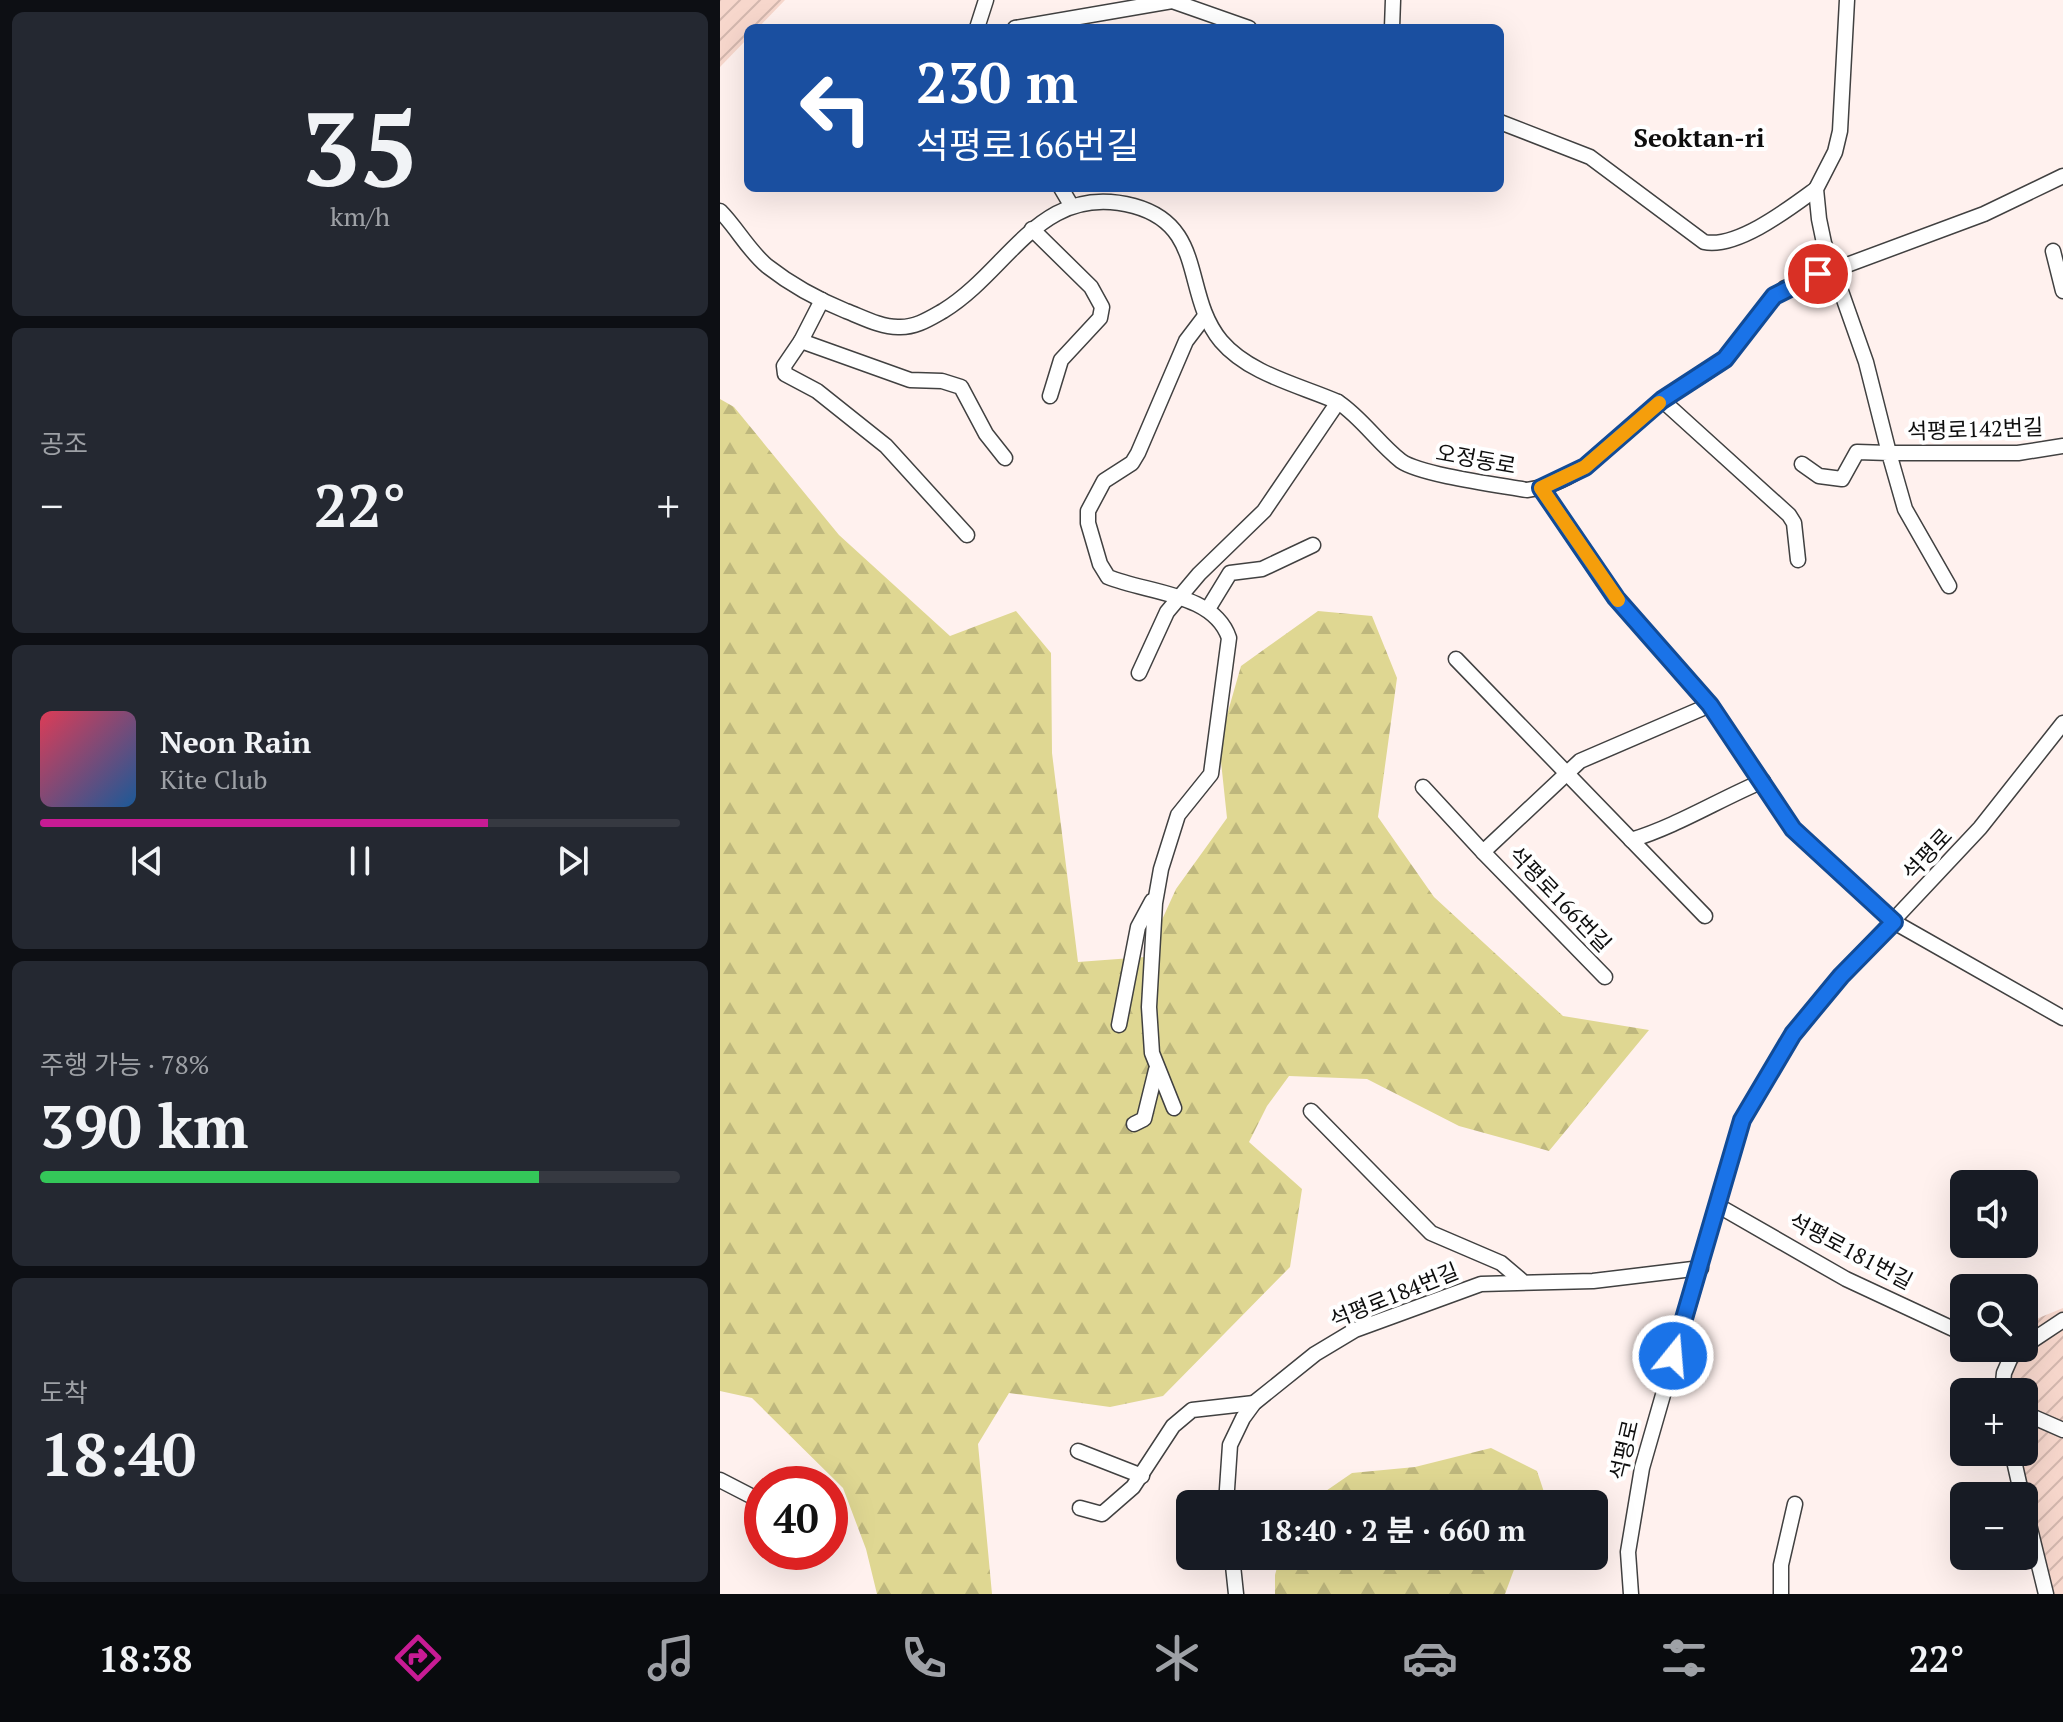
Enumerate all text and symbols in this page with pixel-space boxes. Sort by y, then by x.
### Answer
text: 230 m [916,45,1078,119]
icon: left [784,56,888,160]
text: 35 [301,78,419,216]
district label: Seoktan-ri [1633,120,1765,154]
text: 석평로166번길 [916,121,1139,168]
text: km/h [330,199,390,233]
pin [1784,240,1852,308]
icon: arrive [1796,252,1840,296]
street label: 석평로142번길 [1906,412,2044,445]
text: 공조 [40,426,88,460]
street label: 오정동로 [1434,437,1518,480]
text: 22° [314,465,406,544]
text: − [40,476,63,535]
text: + [657,476,680,535]
text: Neon Rain [160,722,311,762]
text: Kite Club [160,762,267,796]
street label: 석평로 [1895,822,1958,886]
icon: previous [125,839,169,883]
icon: pause [338,839,382,883]
icon: next [551,839,595,883]
street label: 석평로166번길 [1503,840,1618,958]
text: 주행 가능 · 78% [40,1047,210,1081]
text: 390 km [40,1086,248,1165]
map controls [1950,1170,2038,1570]
button: sound [1950,1170,2038,1258]
street label: 석평로181번길 [1784,1206,1918,1295]
street label: 석평로184번길 [1325,1256,1462,1334]
button: search [1950,1274,2038,1362]
position arrow [1631,1314,1715,1398]
text: 도착 [40,1375,88,1409]
button: + [1950,1378,2038,1466]
text: 18:40 [40,1414,196,1493]
street label: 석평로 [1603,1417,1644,1483]
speed limit sign: 40 [744,1466,848,1570]
button: − [1950,1482,2038,1570]
text: 18:40 · 2 분 · 660 m [1258,1510,1526,1550]
icon: directions [390,1630,446,1686]
icon: music [643,1630,699,1686]
icon: phone [896,1630,952,1686]
icon: climate [1149,1630,1205,1686]
icon: car [1402,1630,1458,1686]
icon: filters [1656,1630,1712,1686]
text: 18:38 [99,1635,192,1682]
text: 22° [1909,1635,1964,1682]

